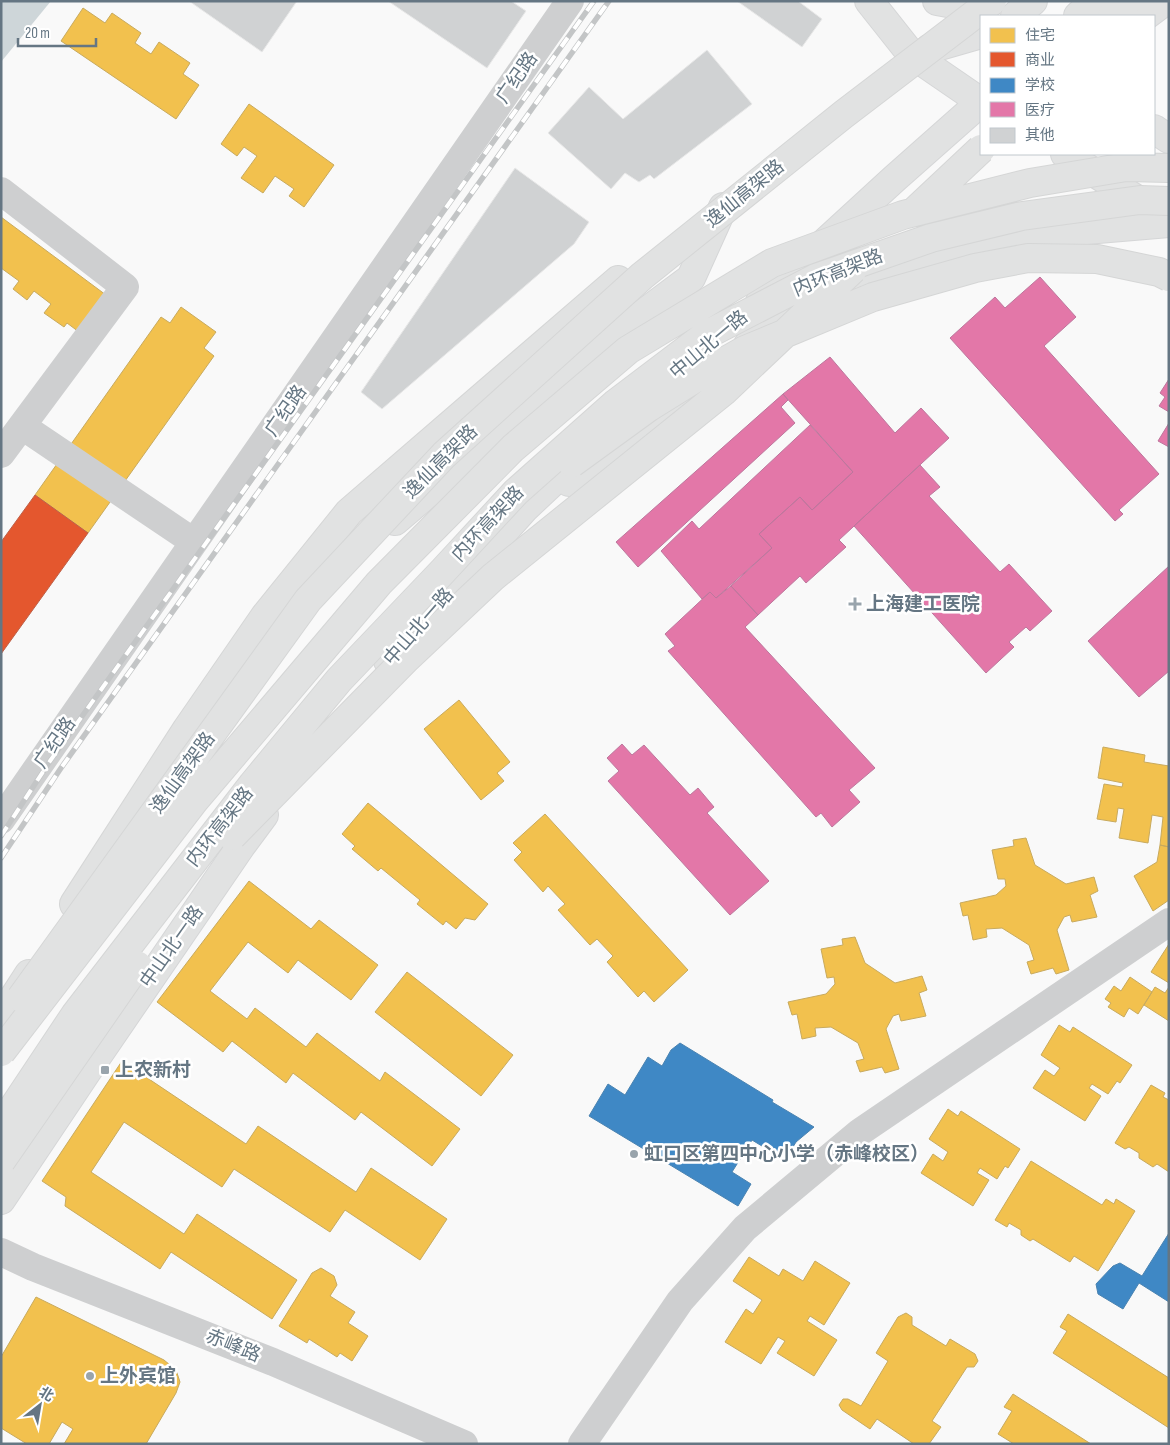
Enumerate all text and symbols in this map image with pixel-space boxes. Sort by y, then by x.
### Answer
scale bar [18,15,95,47]
legend [980,15,1155,155]
text: 20 m [25,24,50,43]
text: 住宅 [1025,26,1055,45]
street label: 广纪路 [491,48,543,108]
text: 商业 [1025,51,1055,70]
text: 学校 [1025,76,1055,95]
text: 医疗 [1025,101,1055,120]
text: 其他 [1025,126,1055,145]
street label: 逸仙高架路 [701,155,789,233]
street label: 内环高架路 [790,245,886,301]
street label: 中山北一路 [665,306,753,384]
street label: 广纪路 [260,381,312,441]
street label: 逸仙高架路 [399,420,483,504]
street label: 内环高架路 [447,481,529,567]
street label: 中山北一路 [379,584,459,670]
place label: 上海建工医院 [866,593,980,616]
marker: 上海建工医院 [848,597,862,611]
street label: 广纪路 [29,713,81,773]
street label: 逸仙高架路 [146,728,220,818]
street label: 内环高架路 [182,782,258,872]
street label: 中山北一路 [135,901,209,993]
place label: 上农新村 [115,1059,191,1082]
marker: 上农新村 [99,1064,111,1076]
place label: 虹口区第四中心小学（赤峰校区） [644,1143,929,1166]
marker: 虹口区第四中心小学（赤峰校区） [628,1148,640,1160]
street label: 赤峰路 [202,1325,264,1367]
place label: 上外宾馆 [100,1365,176,1388]
marker: 上外宾馆 [84,1370,96,1382]
north arrow [15,1380,65,1430]
text: 北 [36,1383,57,1405]

